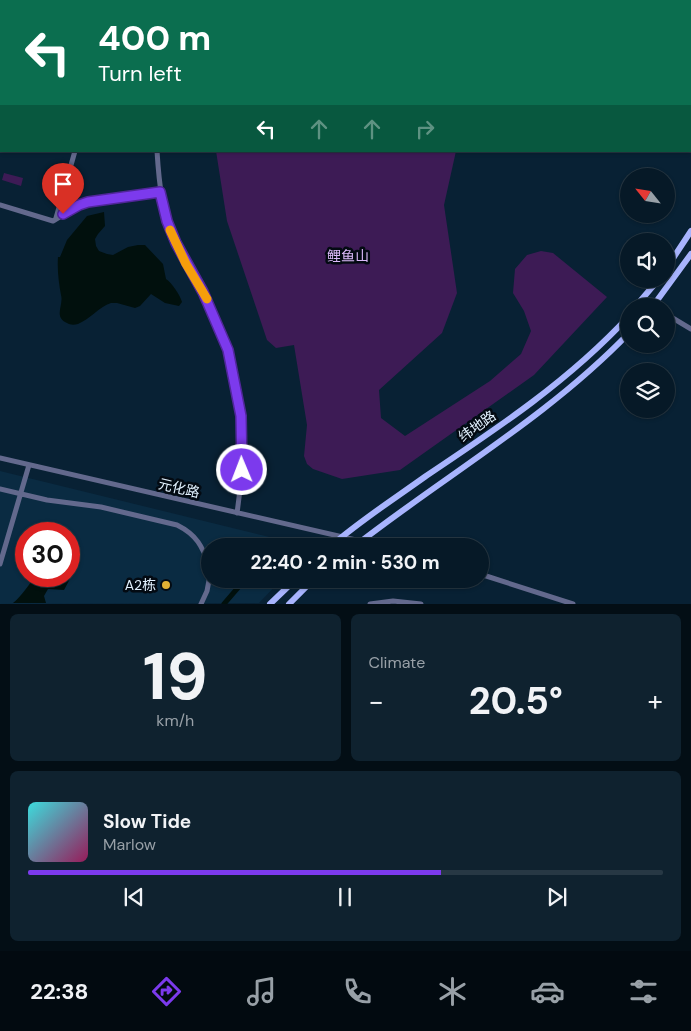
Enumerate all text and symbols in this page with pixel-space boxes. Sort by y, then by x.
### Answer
text: 400 m [98,15,211,61]
icon: left [15,20,80,85]
text: Turn left [98,59,182,88]
icon: left [252,115,280,143]
icon: ahead [305,115,333,143]
icon: ahead [358,115,386,143]
icon: right [411,115,439,143]
pin [42,163,84,214]
north arrow [620,168,675,222]
map controls [620,168,675,418]
icon: arrive [49,170,77,198]
button: sound [620,233,675,288]
park label: 鲤鱼山 [327,247,369,265]
button: search [620,298,675,353]
button: layers [620,363,675,418]
street label: 纬地路 [455,407,499,445]
position arrow [215,443,267,495]
street label: 元化路 [157,475,201,501]
speed limit sign: 30 [15,522,80,587]
text: 22:40 · 2 min · 530 m [250,550,440,575]
place label: A2栋 [125,576,156,594]
marker: A2栋 [160,579,172,591]
text: 19 [143,635,208,719]
text: Climate [369,652,425,673]
text: 20.5° [469,676,563,726]
text: − [369,683,384,720]
text: + [648,683,663,720]
text: km/h [156,710,194,731]
text: Slow Tide [103,809,191,834]
text: Marlow [103,834,156,855]
icon: previous [120,883,148,911]
icon: pause [331,883,359,911]
icon: next [543,883,571,911]
icon: directions [149,974,184,1009]
icon: music [244,974,279,1009]
icon: phone [340,974,375,1009]
icon: climate [435,974,470,1009]
icon: car [530,974,565,1009]
icon: filters [626,974,661,1009]
text: 22:38 [30,977,88,1006]

